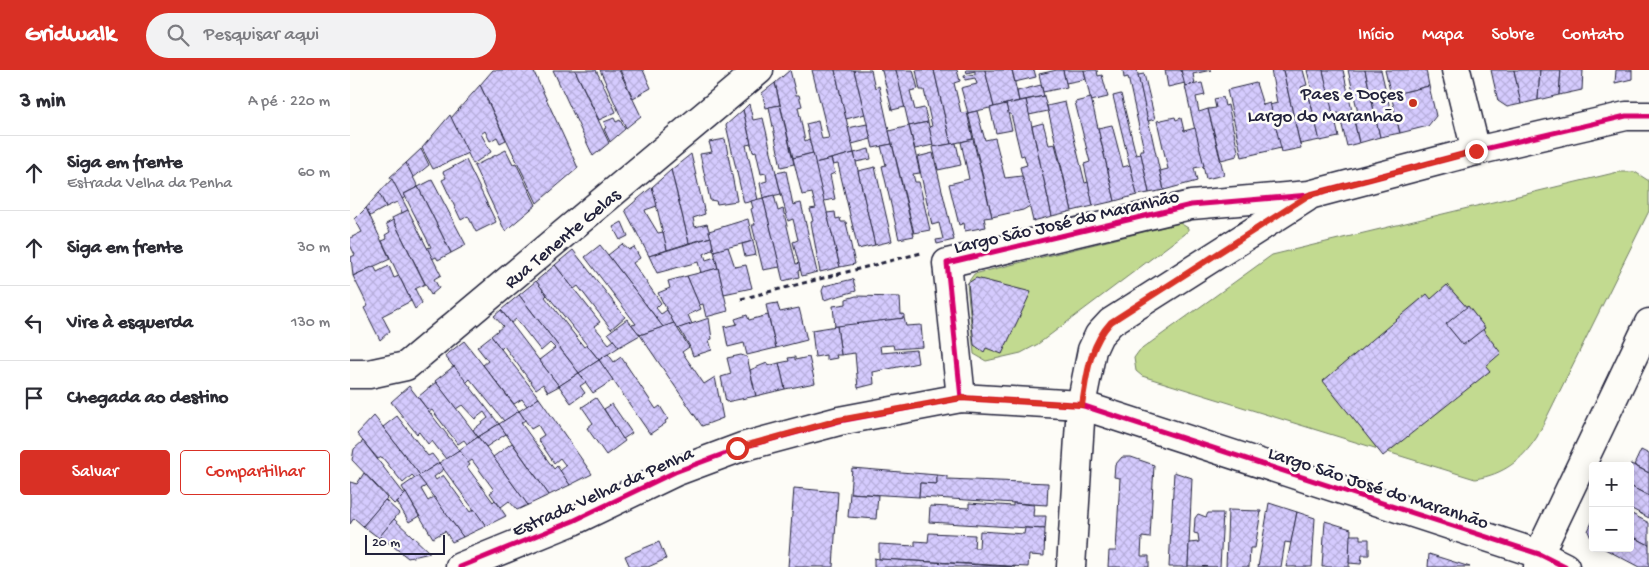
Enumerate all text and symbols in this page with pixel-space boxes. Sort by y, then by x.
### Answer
search box [146,13,496,58]
text: Gridwalk [25,21,116,50]
icon: search [164,21,192,49]
text: Pesquisar aqui [204,24,319,47]
text: Início [1358,25,1394,46]
text: Mapa [1422,25,1463,46]
text: Sobre [1491,25,1534,46]
text: Contato [1562,25,1624,46]
place label: Paes e Doçes Largo do Maranhão [1247,84,1404,129]
text: 3 min [20,90,65,115]
text: A pé · 220 m [248,93,330,112]
marker: Paes e Doçes Largo do Maranhão [1407,97,1419,109]
route end [1465,140,1488,163]
text: Siga em frente [67,152,183,175]
icon: ahead [20,159,48,187]
text: 60 m [298,164,330,183]
text: Estrada Velha da Penha [67,175,232,194]
street label: Rua Tenente Gelas [501,184,627,295]
street label: Largo São José do Maranhão [952,186,1182,261]
icon: ahead [20,234,48,262]
text: Siga em frente [67,237,183,260]
text: 30 m [297,239,330,258]
icon: left [20,309,48,337]
text: Vire à esquerda [67,312,193,335]
text: 130 m [291,314,330,333]
icon: arrive [20,384,48,412]
text: Chegada ao destino [67,387,228,410]
route start [726,437,749,460]
street label: Estrada Velha da Penha [509,442,699,544]
street label: Largo São José do Maranhão [1265,443,1491,536]
button: Salvar [20,450,170,495]
button: Compartilhar [180,450,330,495]
map controls [1589,462,1634,552]
button: + [1589,462,1634,507]
button: − [1589,507,1634,552]
scale bar [365,532,445,555]
text: 20 m [372,535,400,552]

